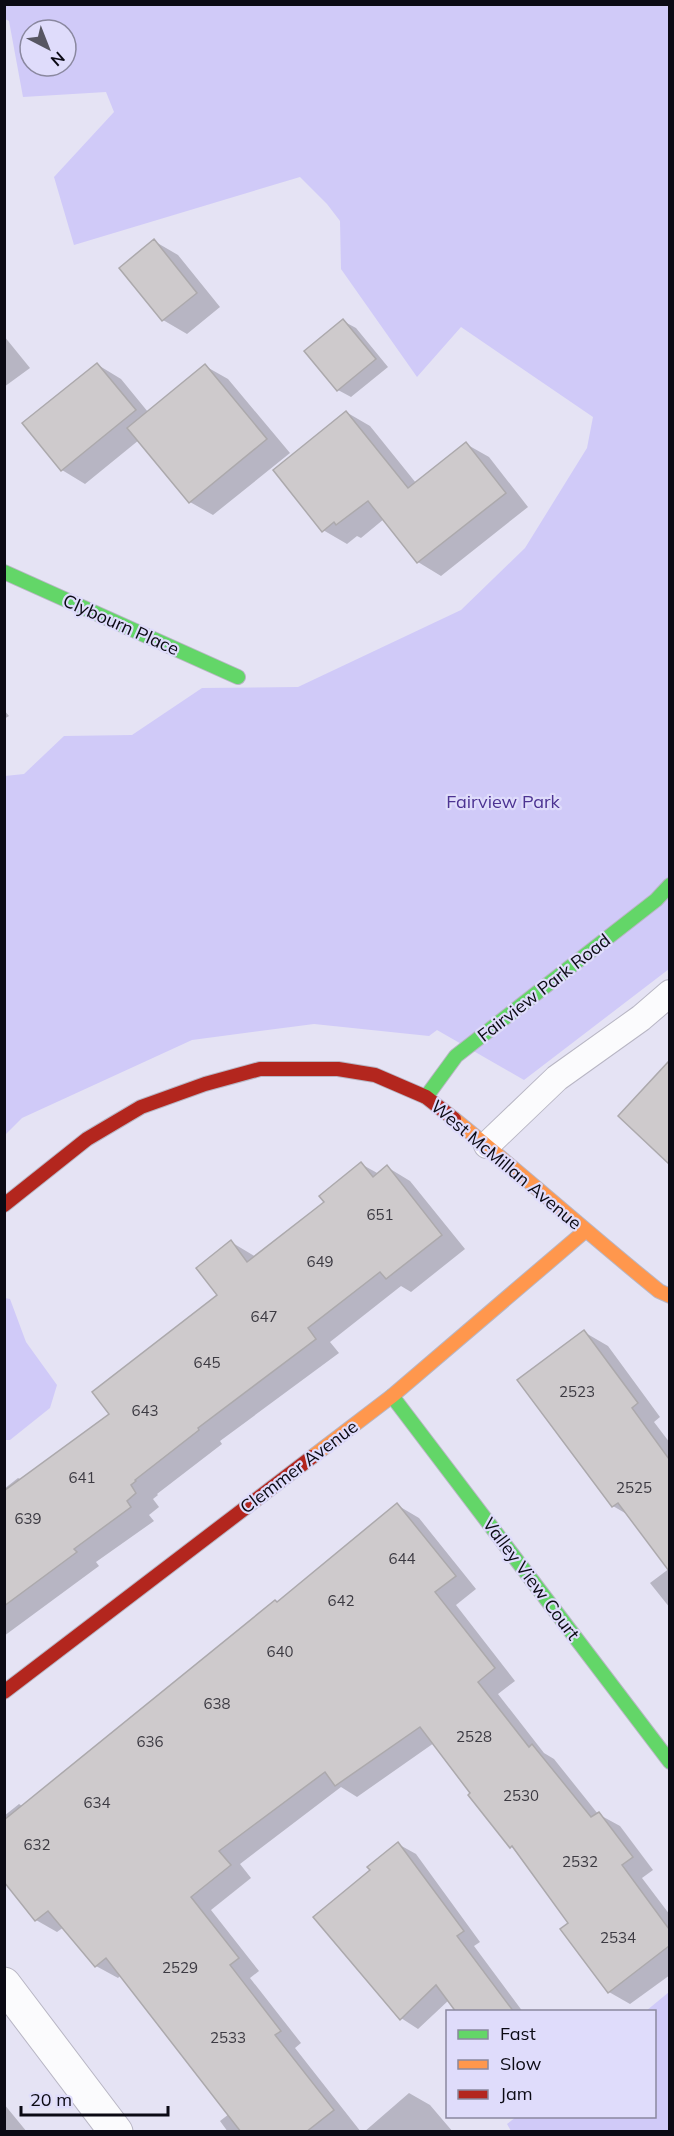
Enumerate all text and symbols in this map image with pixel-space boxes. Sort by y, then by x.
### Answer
north arrow [18,18,78,78]
text: N [47,48,69,71]
street label: Clybourn Place [60,589,183,660]
park label: Fairview Park [446,790,561,813]
street label: Fairview Park Road [473,929,615,1047]
street label: West McMillan Avenue [426,1095,586,1234]
house number: 651 [366,1205,394,1224]
house number: 649 [306,1252,334,1271]
house number: 647 [250,1307,278,1326]
house number: 645 [193,1353,221,1372]
house number: 2523 [559,1382,595,1401]
house number: 643 [131,1401,159,1420]
street label: Clemmer Avenue [235,1415,362,1518]
house number: 641 [68,1468,96,1487]
house number: 2525 [616,1478,652,1497]
house number: 639 [14,1509,42,1528]
street label: Valley View Court [478,1513,585,1644]
house number: 644 [388,1549,416,1568]
house number: 642 [327,1591,355,1610]
house number: 640 [266,1642,294,1661]
house number: 638 [203,1694,231,1713]
house number: 2528 [456,1727,492,1746]
house number: 636 [136,1732,164,1751]
house number: 2530 [503,1786,539,1805]
house number: 634 [83,1793,111,1812]
house number: 632 [23,1835,51,1854]
house number: 2532 [562,1852,598,1871]
house number: 2534 [600,1928,636,1947]
house number: 2529 [162,1958,198,1977]
legend [446,2010,656,2118]
text: Fast [500,2022,536,2045]
house number: 2533 [210,2028,246,2047]
text: Slow [500,2052,542,2075]
scale bar [21,2079,168,2117]
text: Jam [500,2082,533,2105]
text: 20 m [30,2088,72,2111]

